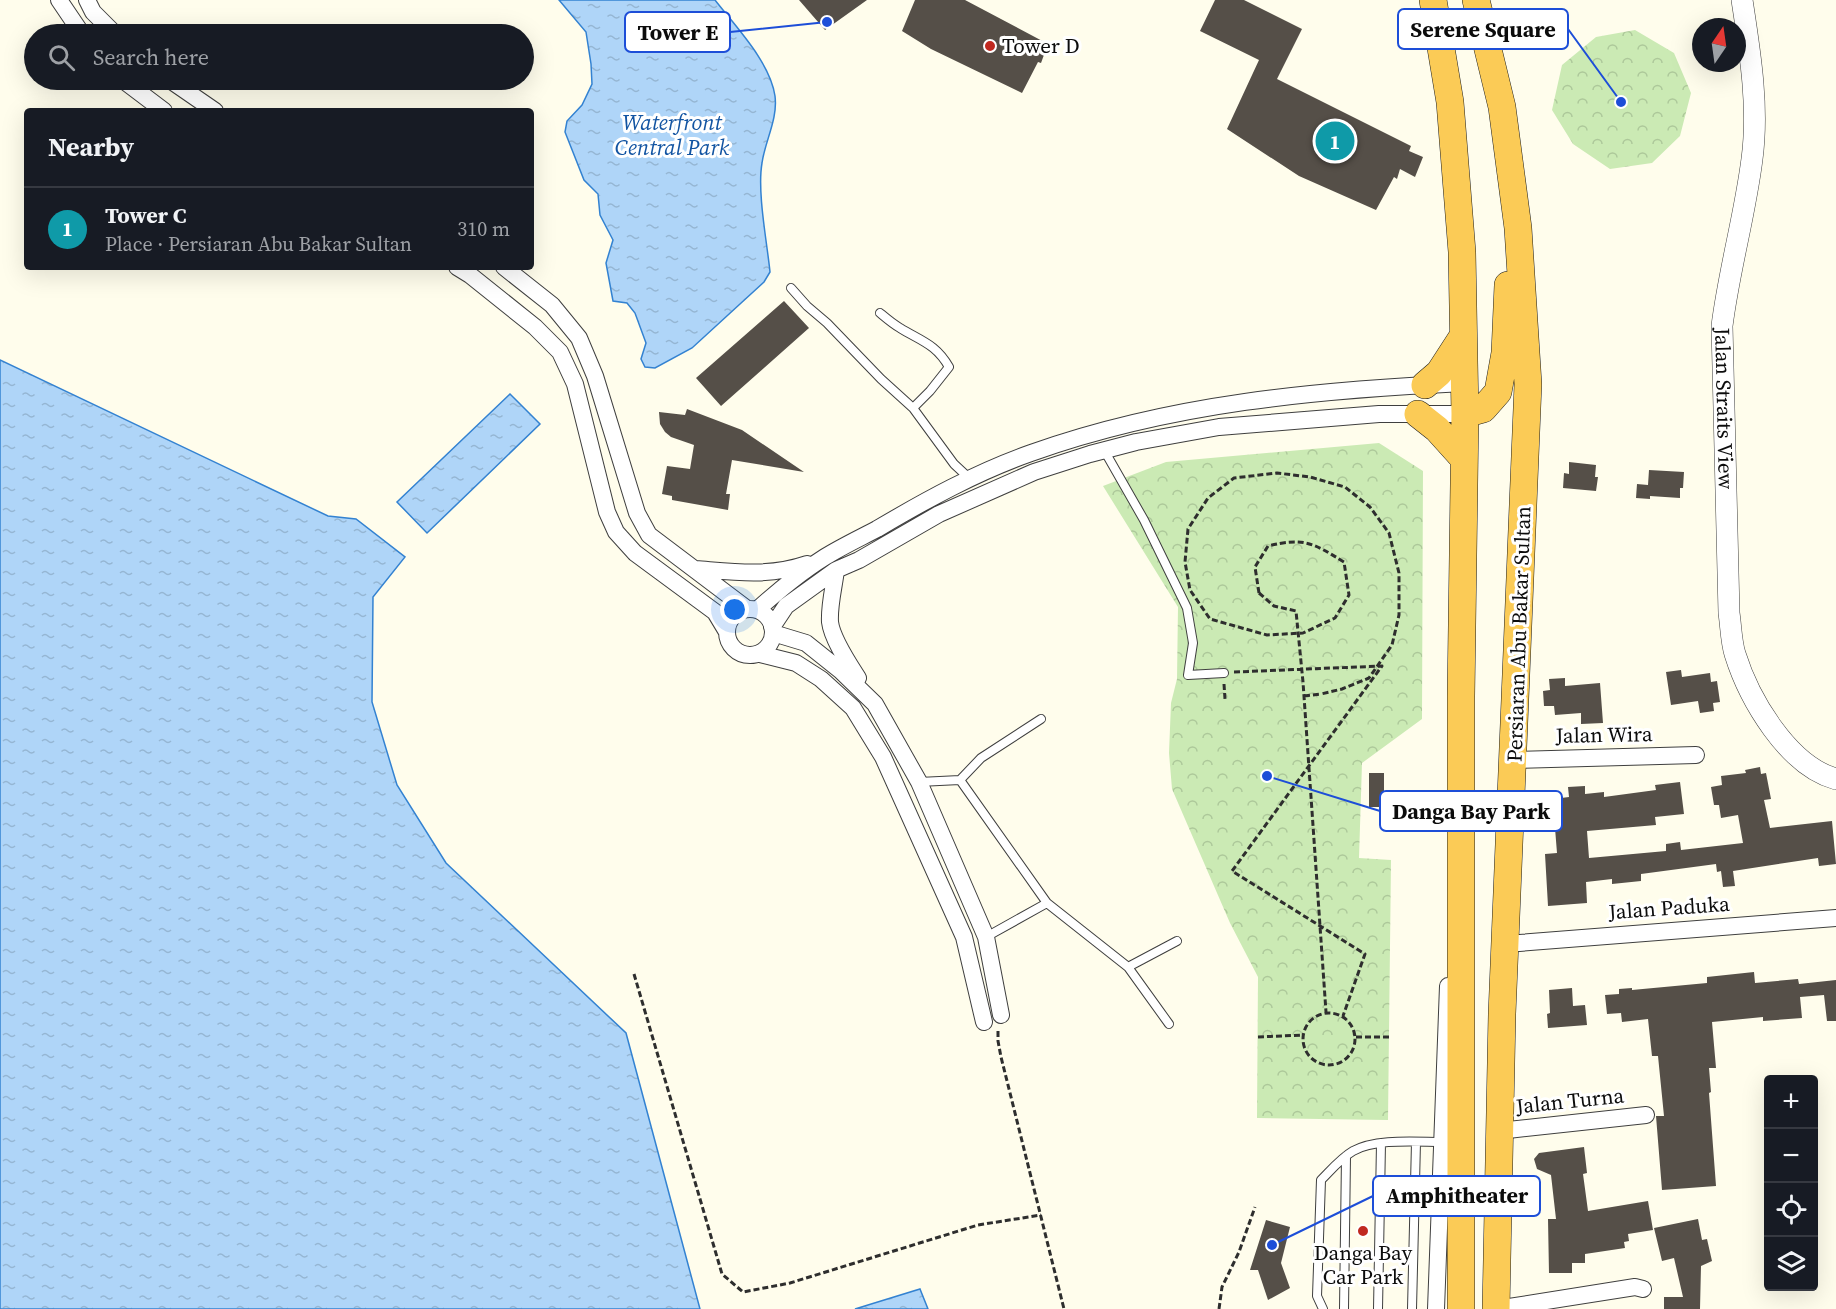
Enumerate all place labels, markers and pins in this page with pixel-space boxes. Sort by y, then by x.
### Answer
callout: Serene Square [1398,9,1568,49]
callout: Tower E [625,12,730,52]
place label: Tower D [1002,31,1080,60]
marker: Tower D [983,39,997,53]
pin: 1 [1316,118,1354,164]
callout: Danga Bay Park [1380,791,1562,831]
callout: Amphitheater [1373,1176,1540,1216]
marker: Danga Bay Car Park [1356,1224,1370,1238]
place label: Danga Bay Car Park [1314,1238,1413,1291]

